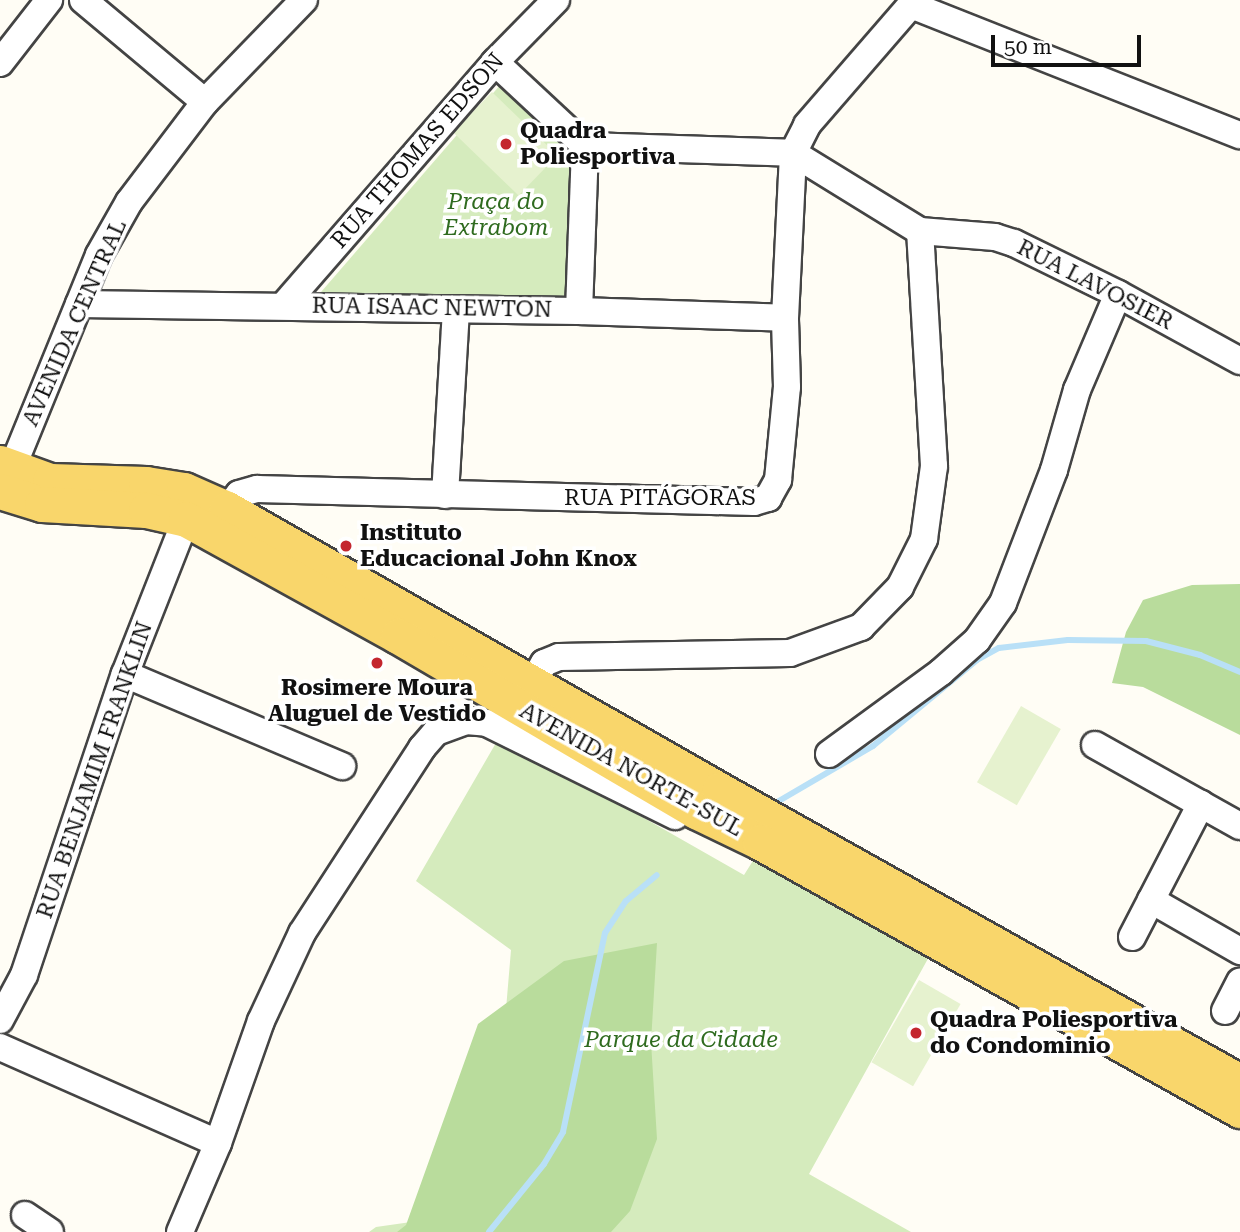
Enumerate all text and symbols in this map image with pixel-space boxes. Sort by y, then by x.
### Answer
scale bar [995,21,1146,65]
text: 50 m [1004,35,1052,59]
street label: RUA THOMAS EDSON [326,48,510,254]
place label: Quadra Poliesportiva [520,117,675,171]
marker: Quadra Poliesportiva [498,136,514,152]
park label: Praça do Extrabom [444,188,548,242]
street label: AVENIDA CENTRAL [17,215,133,431]
street label: RUA LAVOSIER [1012,234,1178,336]
street label: RUA ISAAC NEWTON [312,292,552,324]
street label: RUA PITÁGORAS [564,484,756,512]
place label: Instituto Educacional John Knox [360,519,637,573]
marker: Instituto Educacional John Knox [338,538,354,554]
street label: RUA BENJAMIM FRANKLIN [31,618,159,922]
marker: Rosimere Moura Aluguel de Vestido [369,655,385,671]
place label: Rosimere Moura Aluguel de Vestido [268,674,486,728]
street label: AVENIDA NORTE-SUL [515,697,747,843]
place label: Quadra Poliesportiva do Condominio [930,1006,1177,1060]
marker: Quadra Poliesportiva do Condominio [908,1025,924,1041]
park label: Parque da Cidade [584,1026,778,1054]

